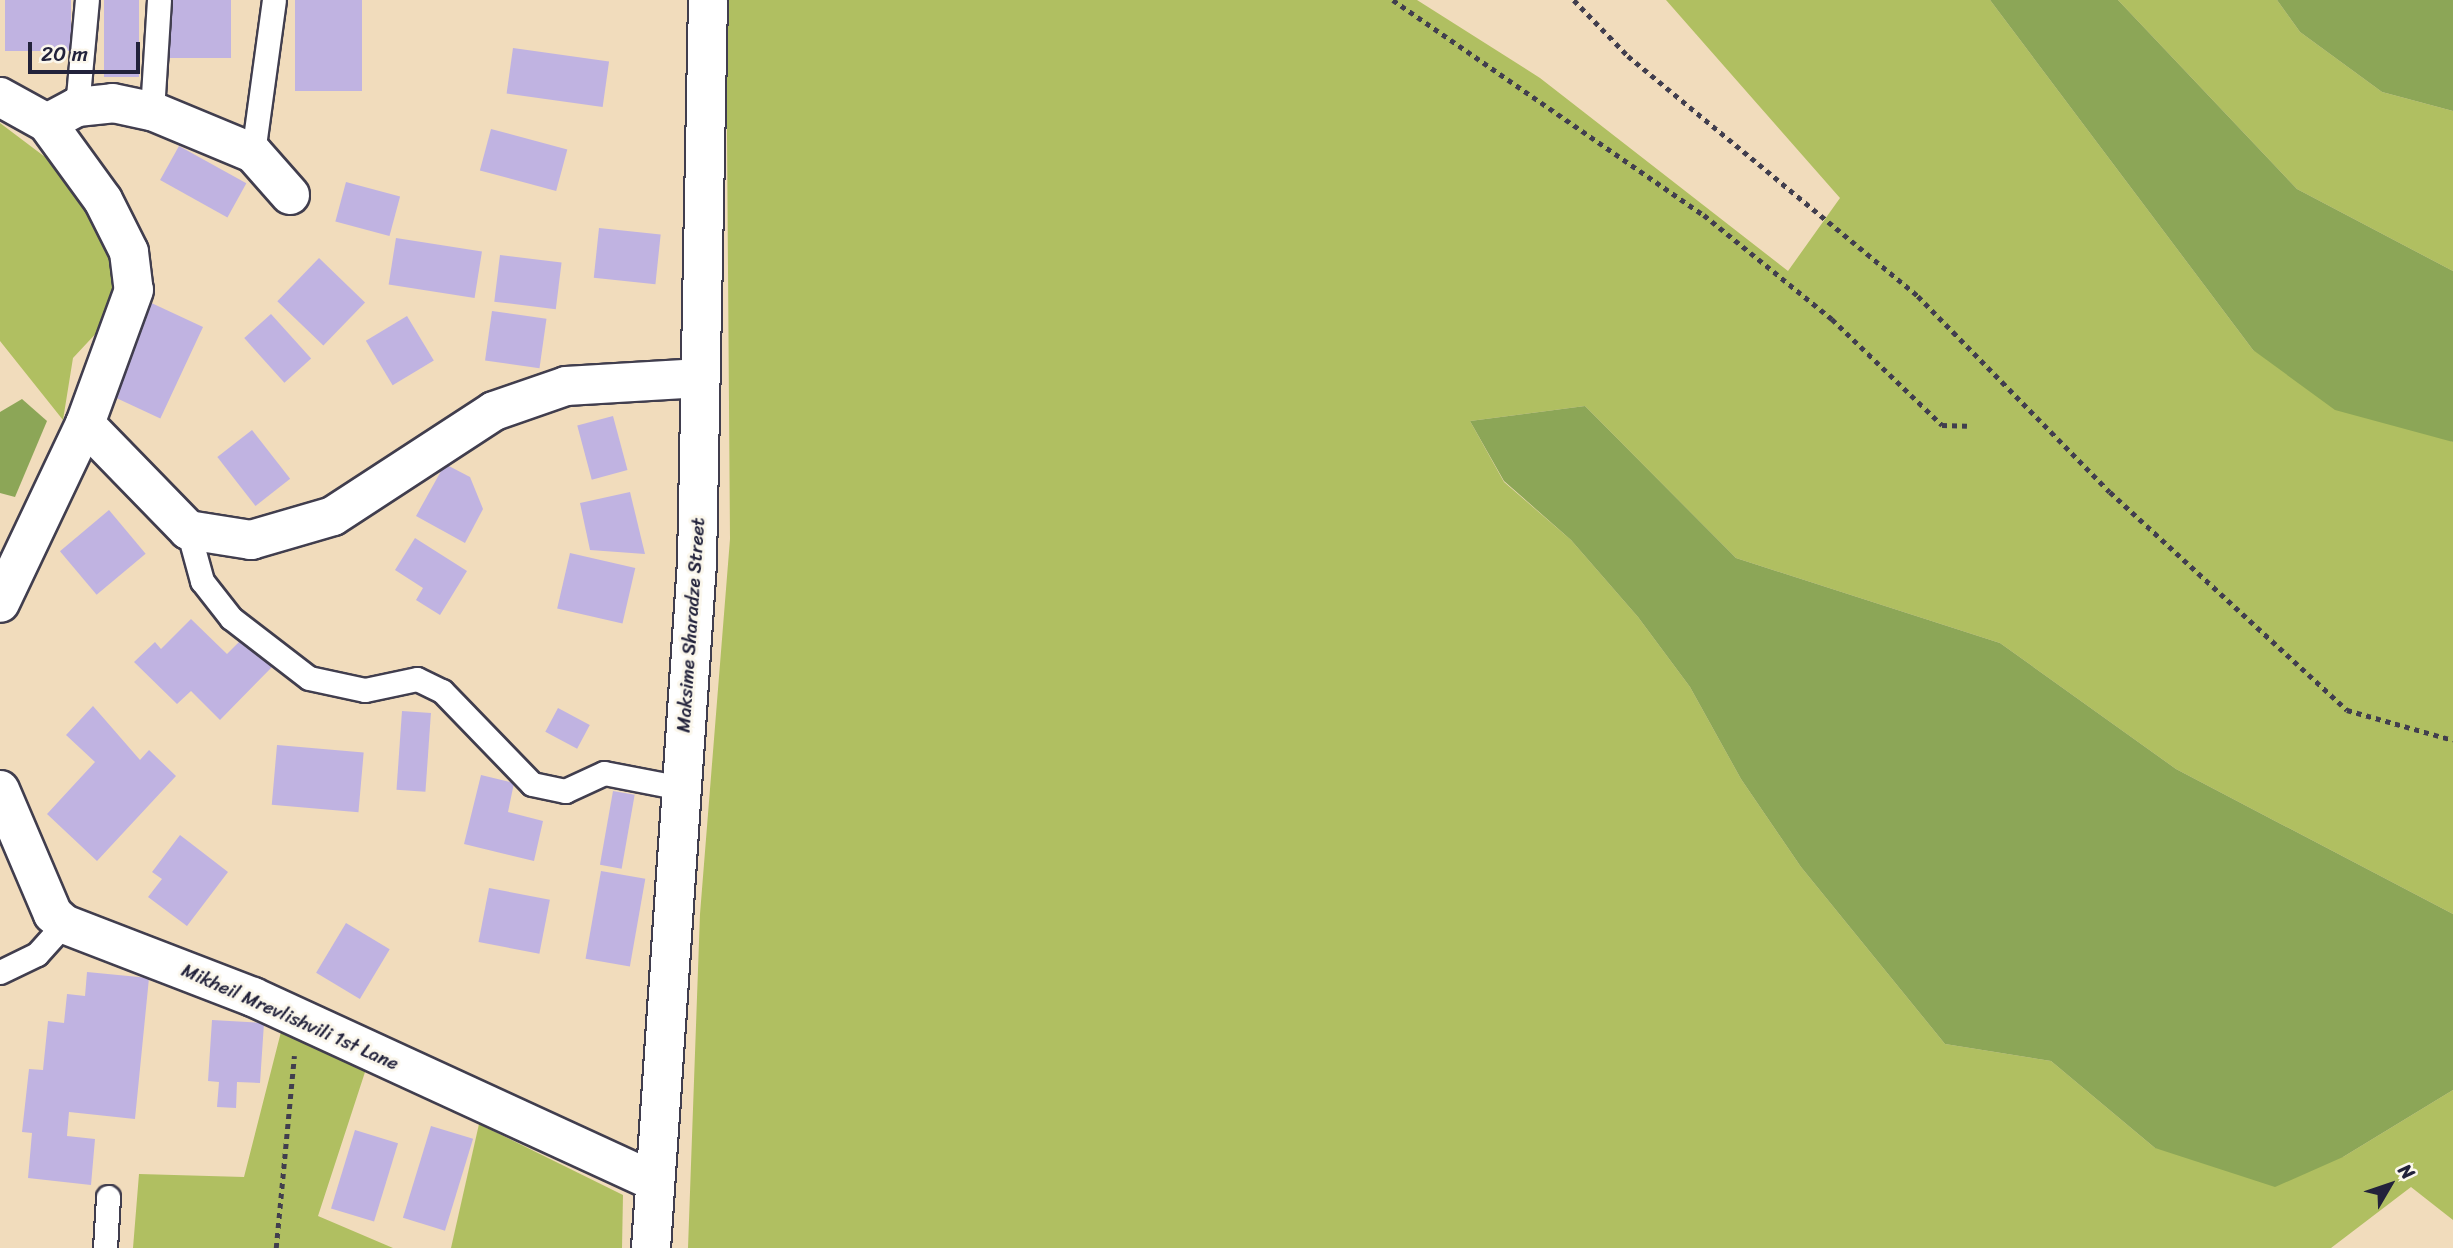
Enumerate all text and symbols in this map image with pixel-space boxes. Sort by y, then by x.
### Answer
scale bar [32,28,144,72]
text: 20 m [41,35,88,73]
street label: Maksime Sharadze Street [672,517,710,733]
street label: Mikheil Mrevlishvili 1st Lane [178,959,402,1075]
north arrow [2355,1150,2425,1220]
text: N [2390,1156,2424,1187]

